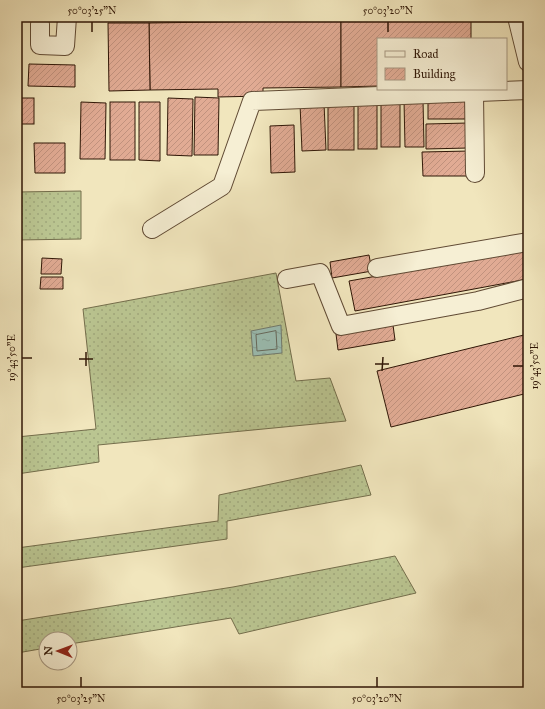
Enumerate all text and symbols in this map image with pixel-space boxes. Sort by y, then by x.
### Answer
text: 50°03'25"N [67,5,117,17]
text: 50°03'20"N [363,5,414,17]
legend [377,38,507,90]
text: Road [413,47,439,61]
text: Building [413,67,456,82]
text: 19°43'50"E [6,334,18,382]
text: 19°43'50"E [529,342,541,390]
north arrow [38,631,78,671]
text: N [42,645,55,656]
text: 50°03'25"N [56,693,106,705]
text: 50°03'20"N [352,693,403,705]

